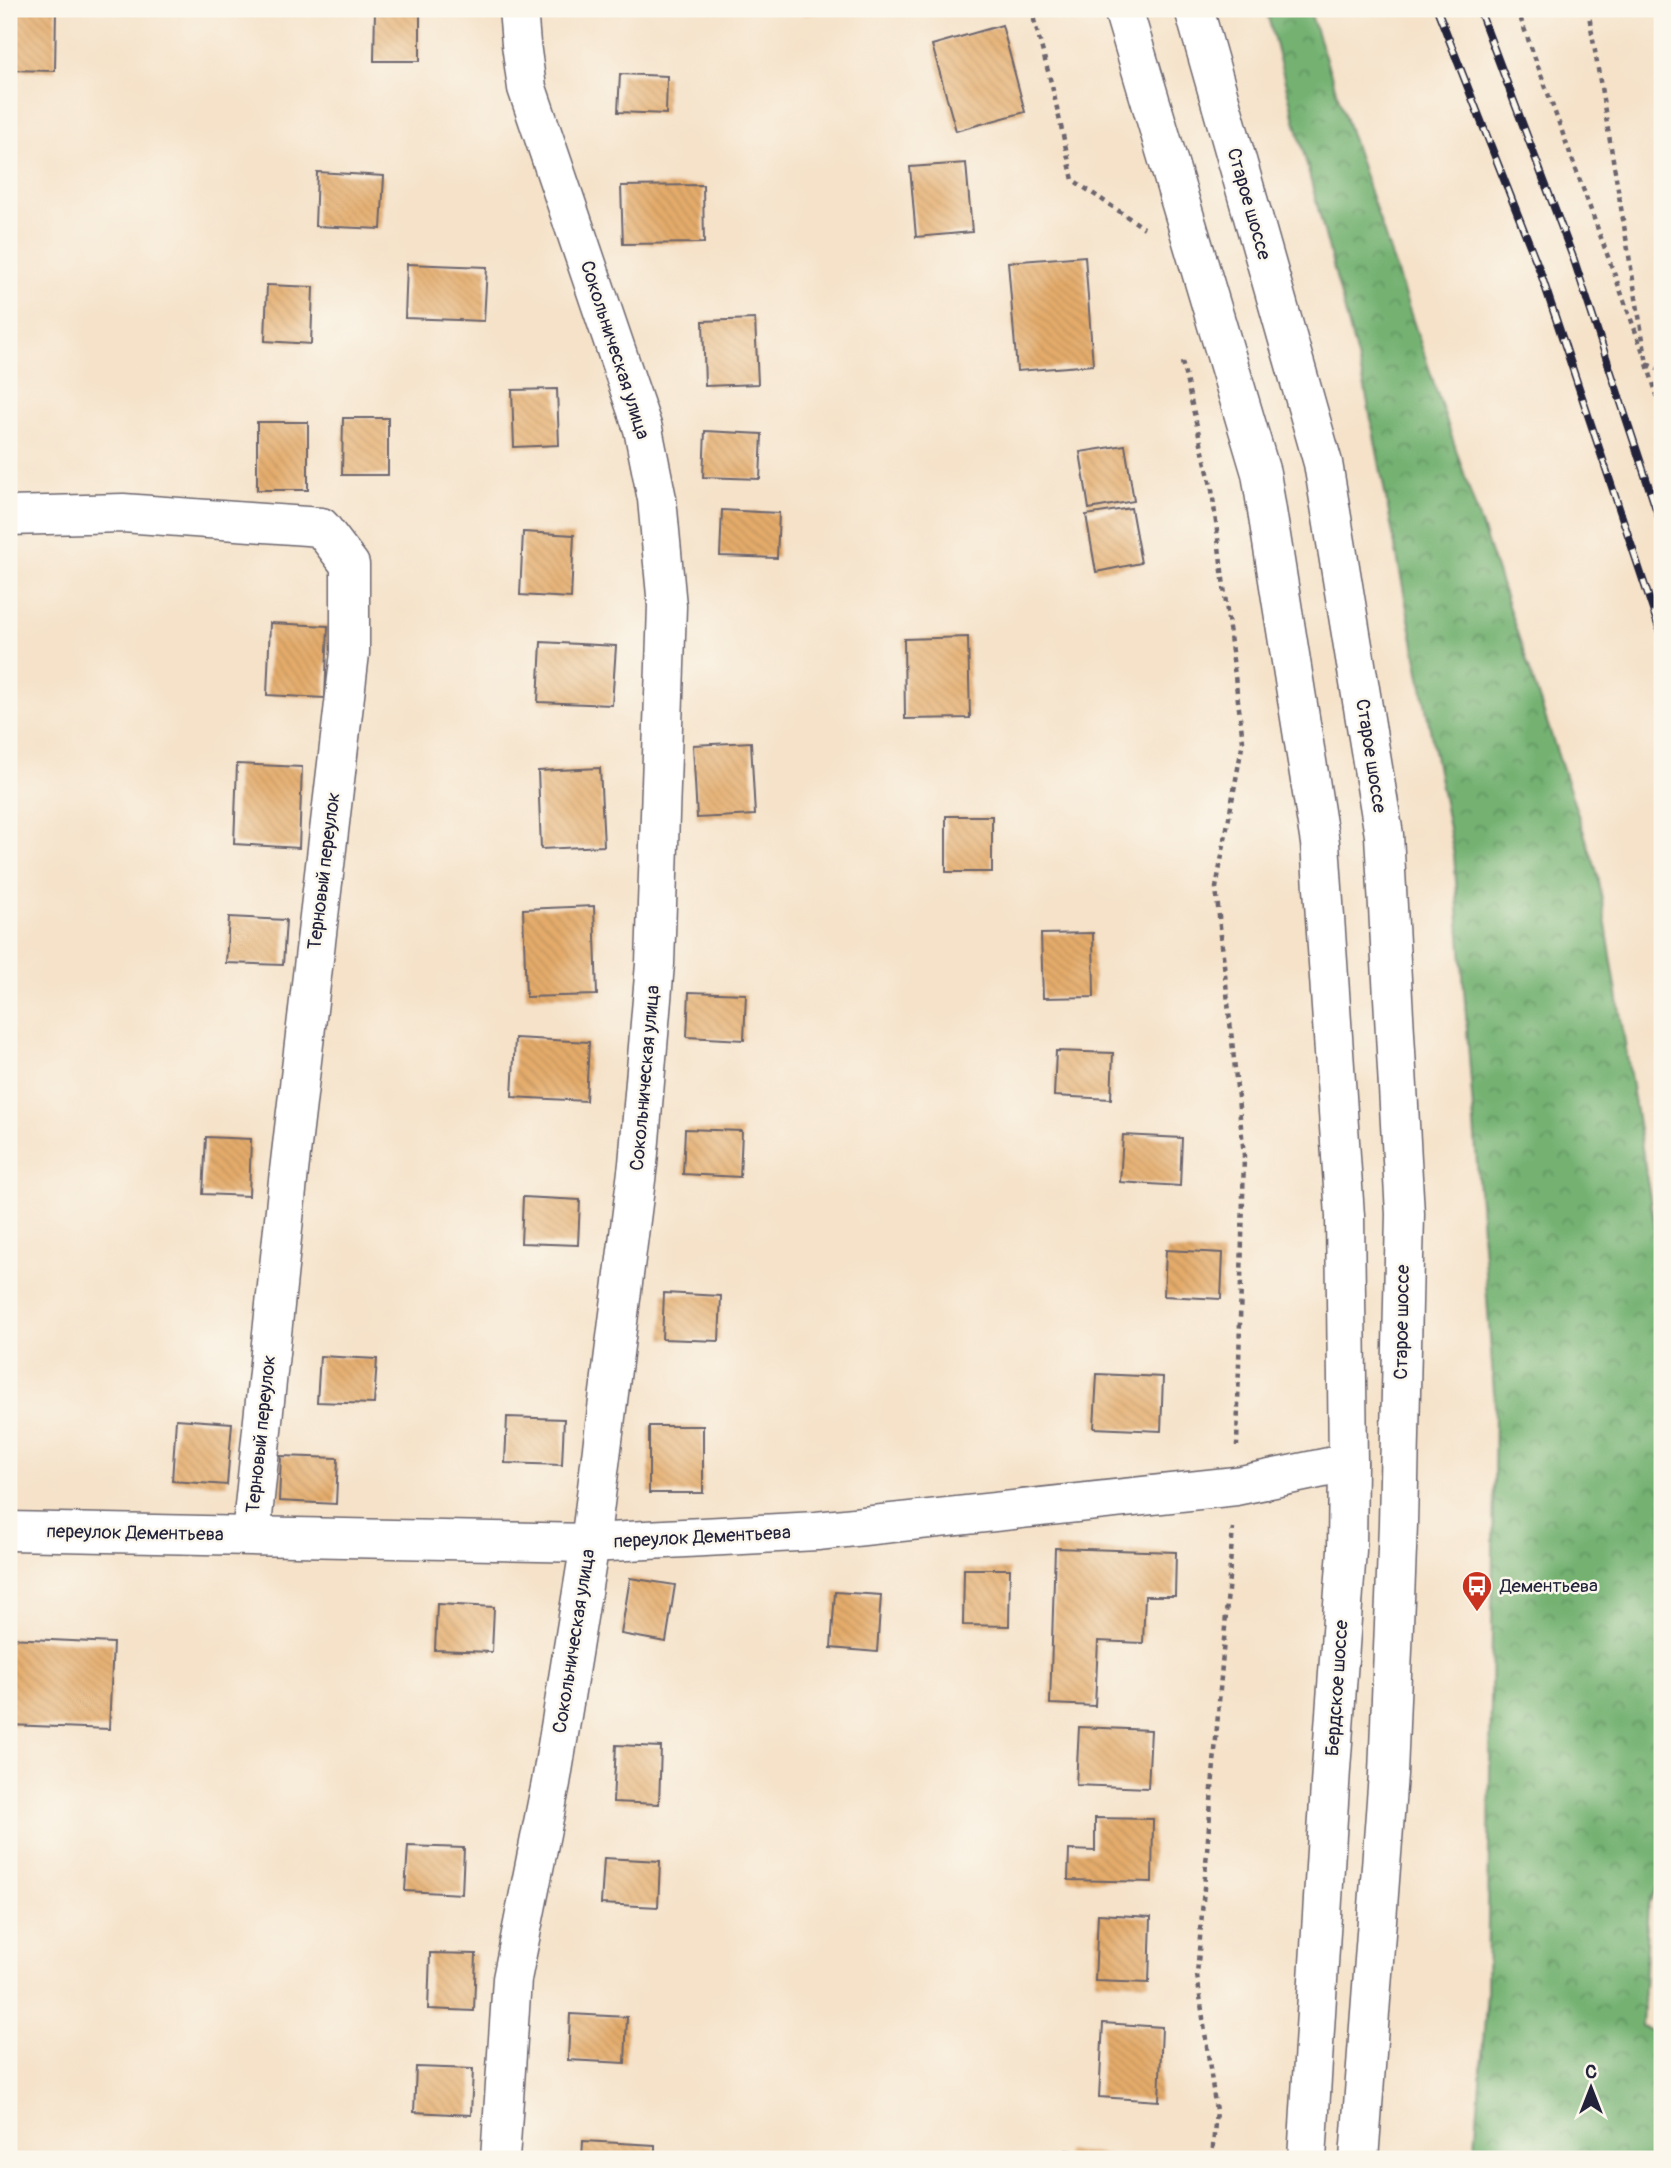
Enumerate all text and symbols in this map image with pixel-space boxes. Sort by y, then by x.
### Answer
street label: Старое шоссе [1222,145,1277,263]
street label: Сокольническая улица [575,258,655,442]
street label: Старое шоссе [1350,697,1392,815]
street label: Терновый переулок [302,791,346,951]
street label: Сокольническая улица [625,984,665,1172]
street label: Старое шоссе [1389,1264,1415,1380]
street label: Терновый переулок [241,1354,281,1514]
street label: переулок Дементьева [46,1519,224,1547]
street label: переулок Дементьева [613,1520,791,1554]
street label: Сокольническая улица [548,1547,600,1735]
bus stop icon: Дементьева [1460,1569,1494,1613]
place label: Дементьева [1499,1574,1598,1598]
street label: Бердское шоссе [1320,1618,1354,1757]
north arrow [1556,2052,1626,2122]
text: С [1585,2060,1597,2084]

